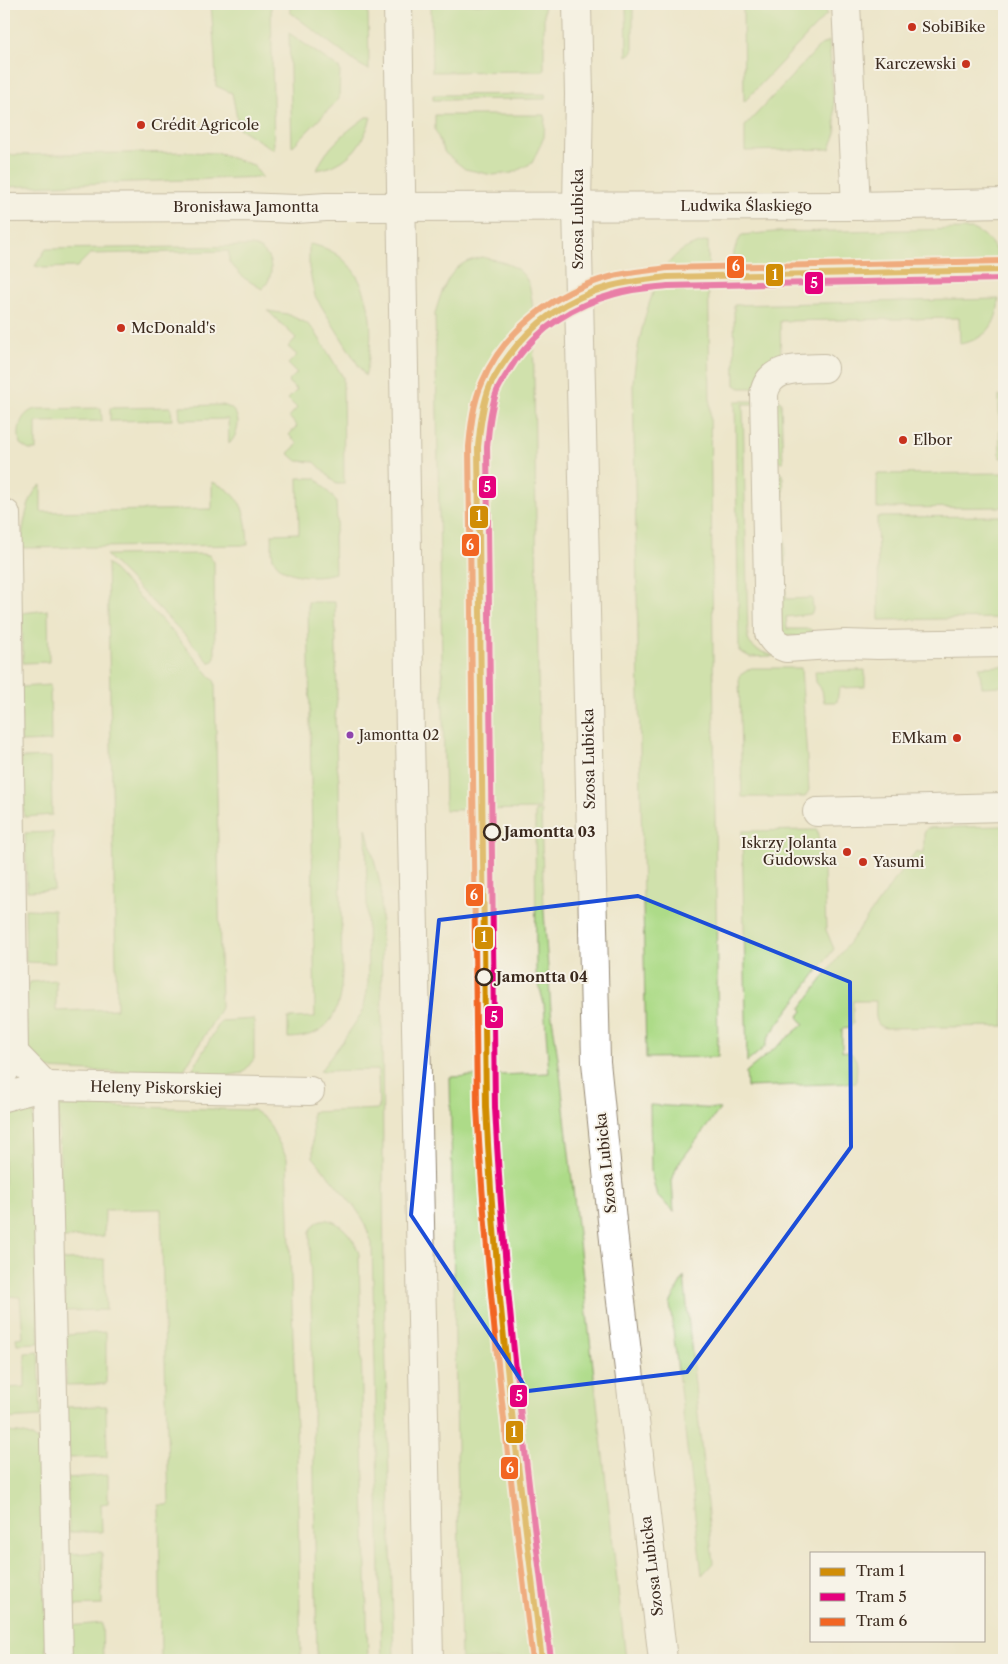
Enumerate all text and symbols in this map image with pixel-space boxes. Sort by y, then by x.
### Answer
place label: SobiBike [922,17,985,36]
marker: SobiBike [906,21,918,33]
place label: Karczewski [875,54,956,73]
marker: Karczewski [960,58,972,70]
place label: Crédit Agricole [151,115,259,134]
marker: Crédit Agricole [135,119,147,131]
street label: Szosa Lubicka [568,168,587,269]
street label: Ludwika Ślaskiego [680,196,812,215]
street label: Bronisława Jamontta [173,197,319,216]
line badge: 6 [726,255,745,279]
text: 6 [732,257,740,275]
line badge: 1 [765,263,784,287]
text: 1 [772,266,779,284]
line badge: 5 [804,271,824,295]
text: 5 [810,274,818,292]
place label: McDonald's [131,318,216,337]
marker: McDonald's [115,322,127,334]
place label: Elbor [913,430,953,449]
marker: Elbor [897,434,909,446]
line badge: 5 [478,475,497,499]
text: 5 [483,478,491,496]
line badge: 1 [469,505,489,529]
text: 1 [476,507,483,525]
line badge: 6 [461,533,480,557]
text: 6 [466,536,474,554]
street label: Szosa Lubicka [578,708,599,810]
place label: Jamontta 02 [357,726,439,744]
place label: EMkam [891,728,947,747]
marker: Jamontta 02 [345,730,355,740]
marker: EMkam [951,732,963,744]
place label: Jamontta 03 [501,822,595,841]
marker: Jamontta 03 [483,823,501,841]
place label: Iskrzy Jolanta Gudowska [741,833,837,869]
marker: Iskrzy Jolanta Gudowska [841,846,853,858]
place label: Yasumi [872,852,925,871]
marker: Yasumi [857,856,869,868]
line badge: 6 [465,883,484,907]
text: 6 [470,886,478,904]
line badge: 1 [474,926,494,950]
text: 1 [481,928,488,946]
place label: Jamontta 04 [493,967,588,986]
marker: Jamontta 04 [475,968,493,986]
line badge: 5 [484,1005,504,1029]
text: 5 [490,1008,498,1026]
street label: Heleny Piskorskiej [90,1077,222,1098]
street label: Szosa Lubicka [591,1112,620,1214]
line badge: 5 [509,1384,528,1408]
text: 5 [515,1387,523,1405]
line badge: 1 [505,1420,524,1444]
text: 1 [511,1423,518,1441]
line badge: 6 [500,1456,519,1480]
text: 6 [506,1459,514,1477]
street label: Szosa Lubicka [636,1515,667,1617]
legend [810,1552,986,1642]
text: Tram 1 [856,1561,905,1580]
text: Tram 5 [856,1587,907,1606]
text: Tram 6 [856,1611,907,1630]

